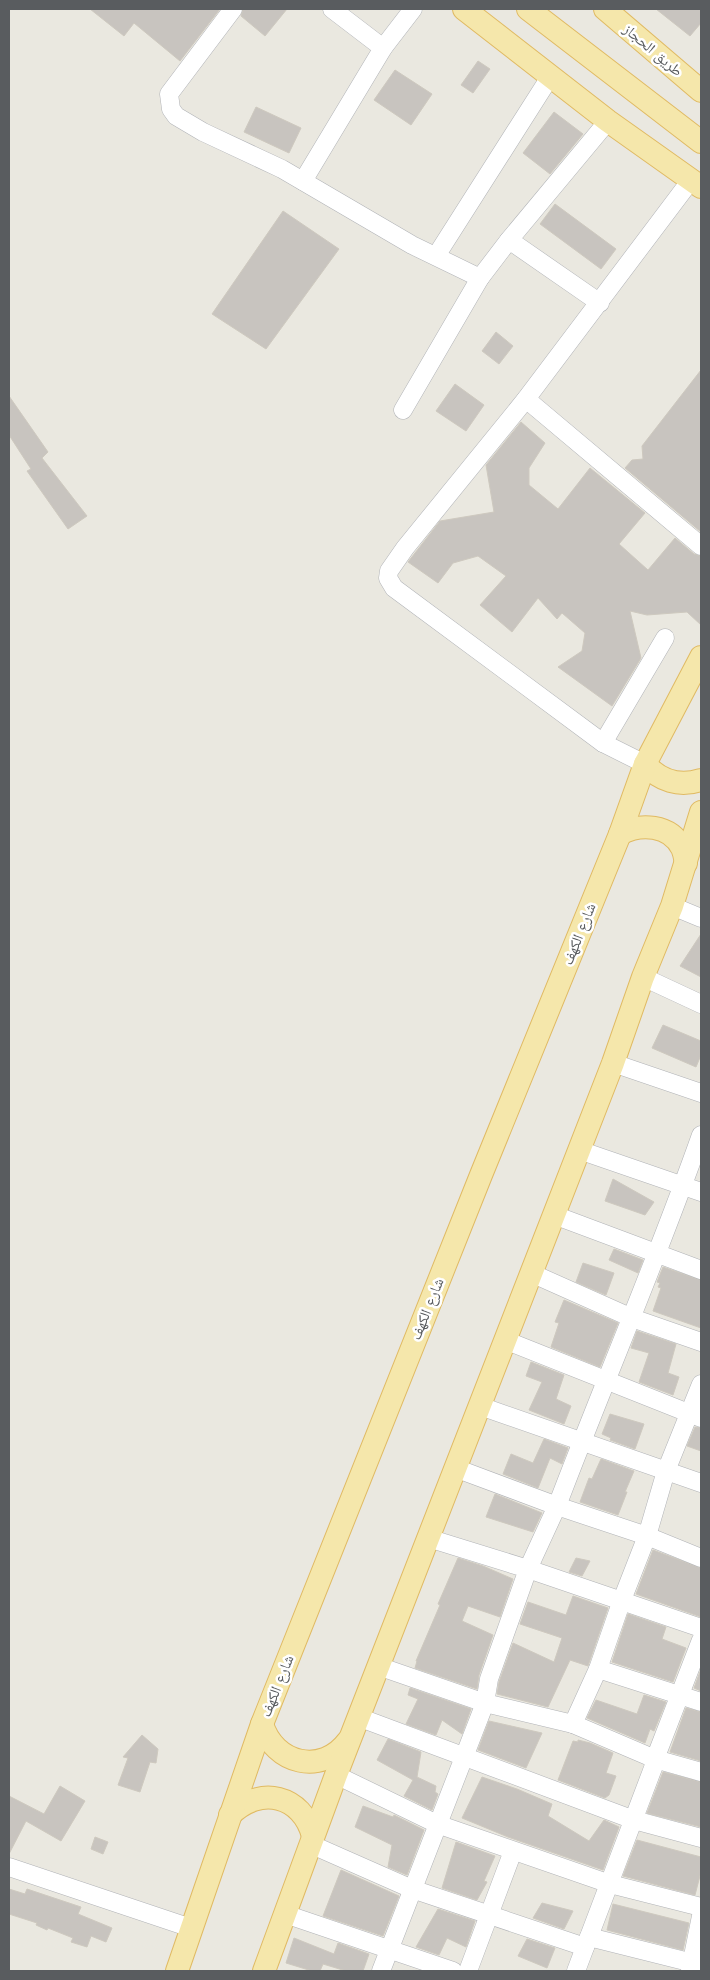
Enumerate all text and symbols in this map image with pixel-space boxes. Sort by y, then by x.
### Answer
street label: طريق الحجاز [618,19,687,81]
street label: شارع الكهف [558,900,601,968]
street label: شارع الكهف [406,1275,449,1343]
street label: شارع الكهف [256,1652,299,1720]

